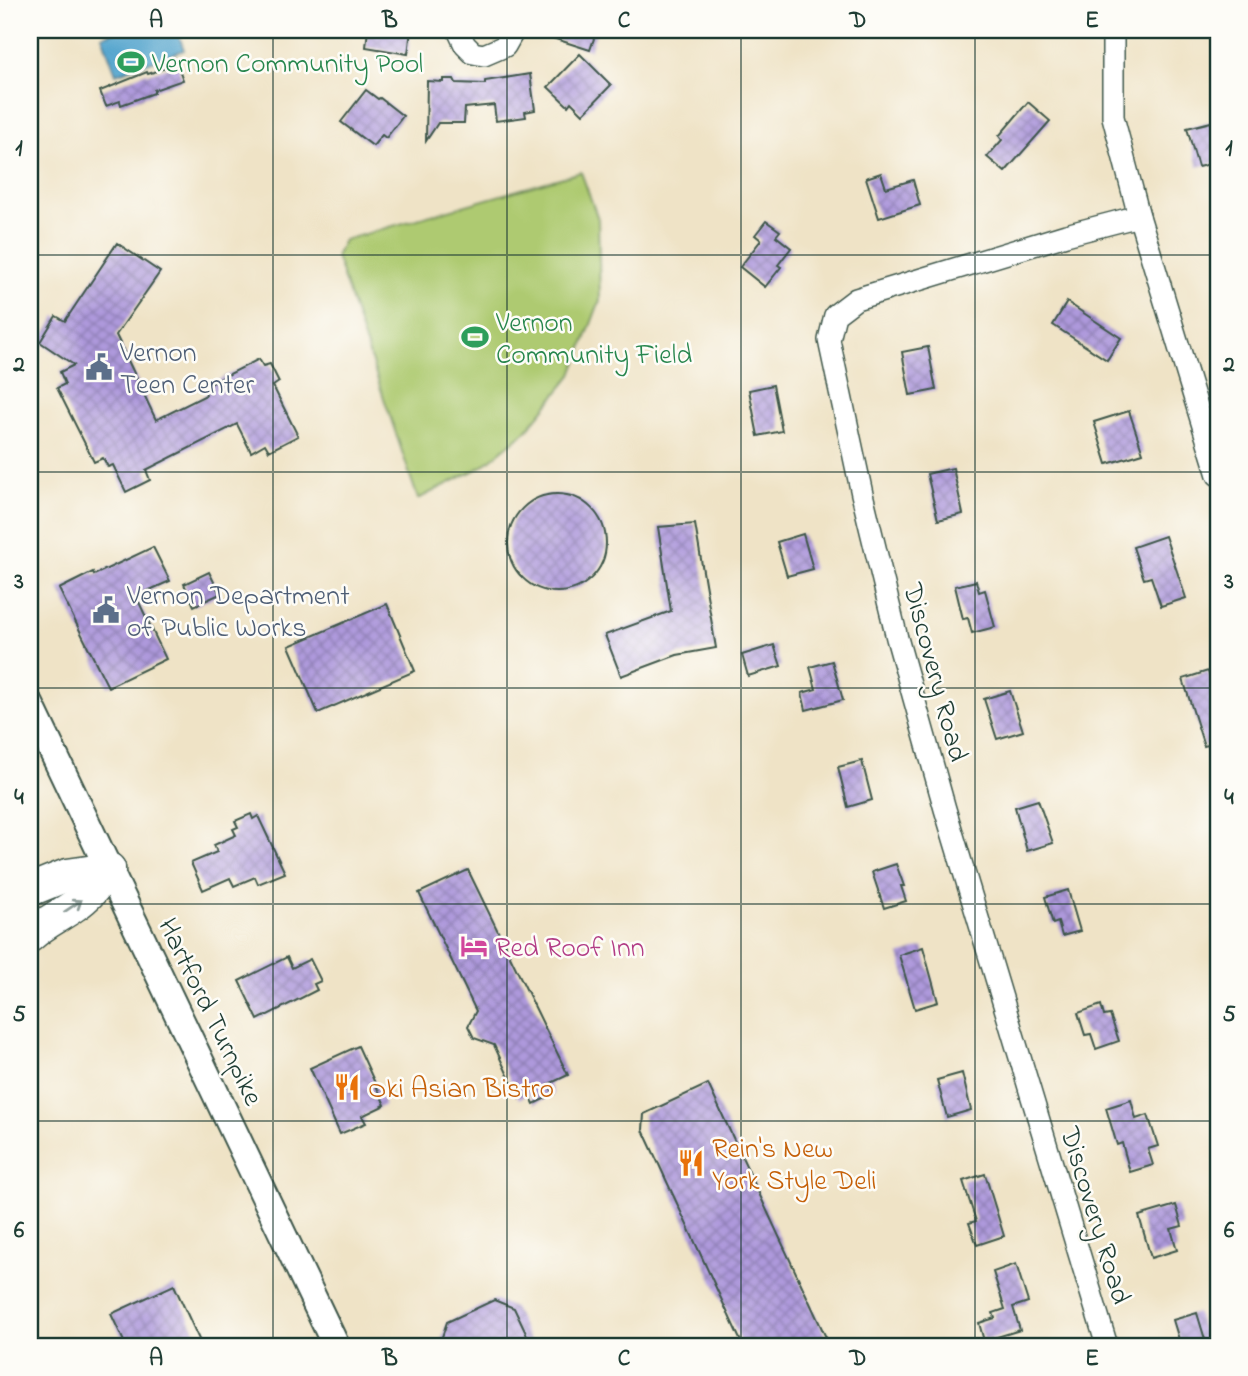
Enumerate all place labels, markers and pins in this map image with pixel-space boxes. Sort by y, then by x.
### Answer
place label: Vernon Community Pool [151,45,423,86]
sports icon: Vernon Community Pool [116,47,146,77]
place label: Vernon Community Field [495,304,693,377]
sports icon: Vernon Community Field [460,322,490,352]
place label: Vernon Teen Center [119,334,255,407]
public building icon: Vernon Teen Center [84,352,114,382]
place label: Vernon Department of Public Works [126,577,350,650]
public building icon: Vernon Department of Public Works [91,595,121,625]
place label: Red Roof Inn [495,929,645,970]
hotel icon: Red Roof Inn [459,931,489,961]
place label: Oki Asian Bistro [368,1070,554,1111]
restaurant icon: Oki Asian Bistro [332,1072,362,1102]
place label: Rein's New York Style Deli [712,1130,877,1203]
restaurant icon: Rein's New York Style Deli [676,1148,706,1178]

